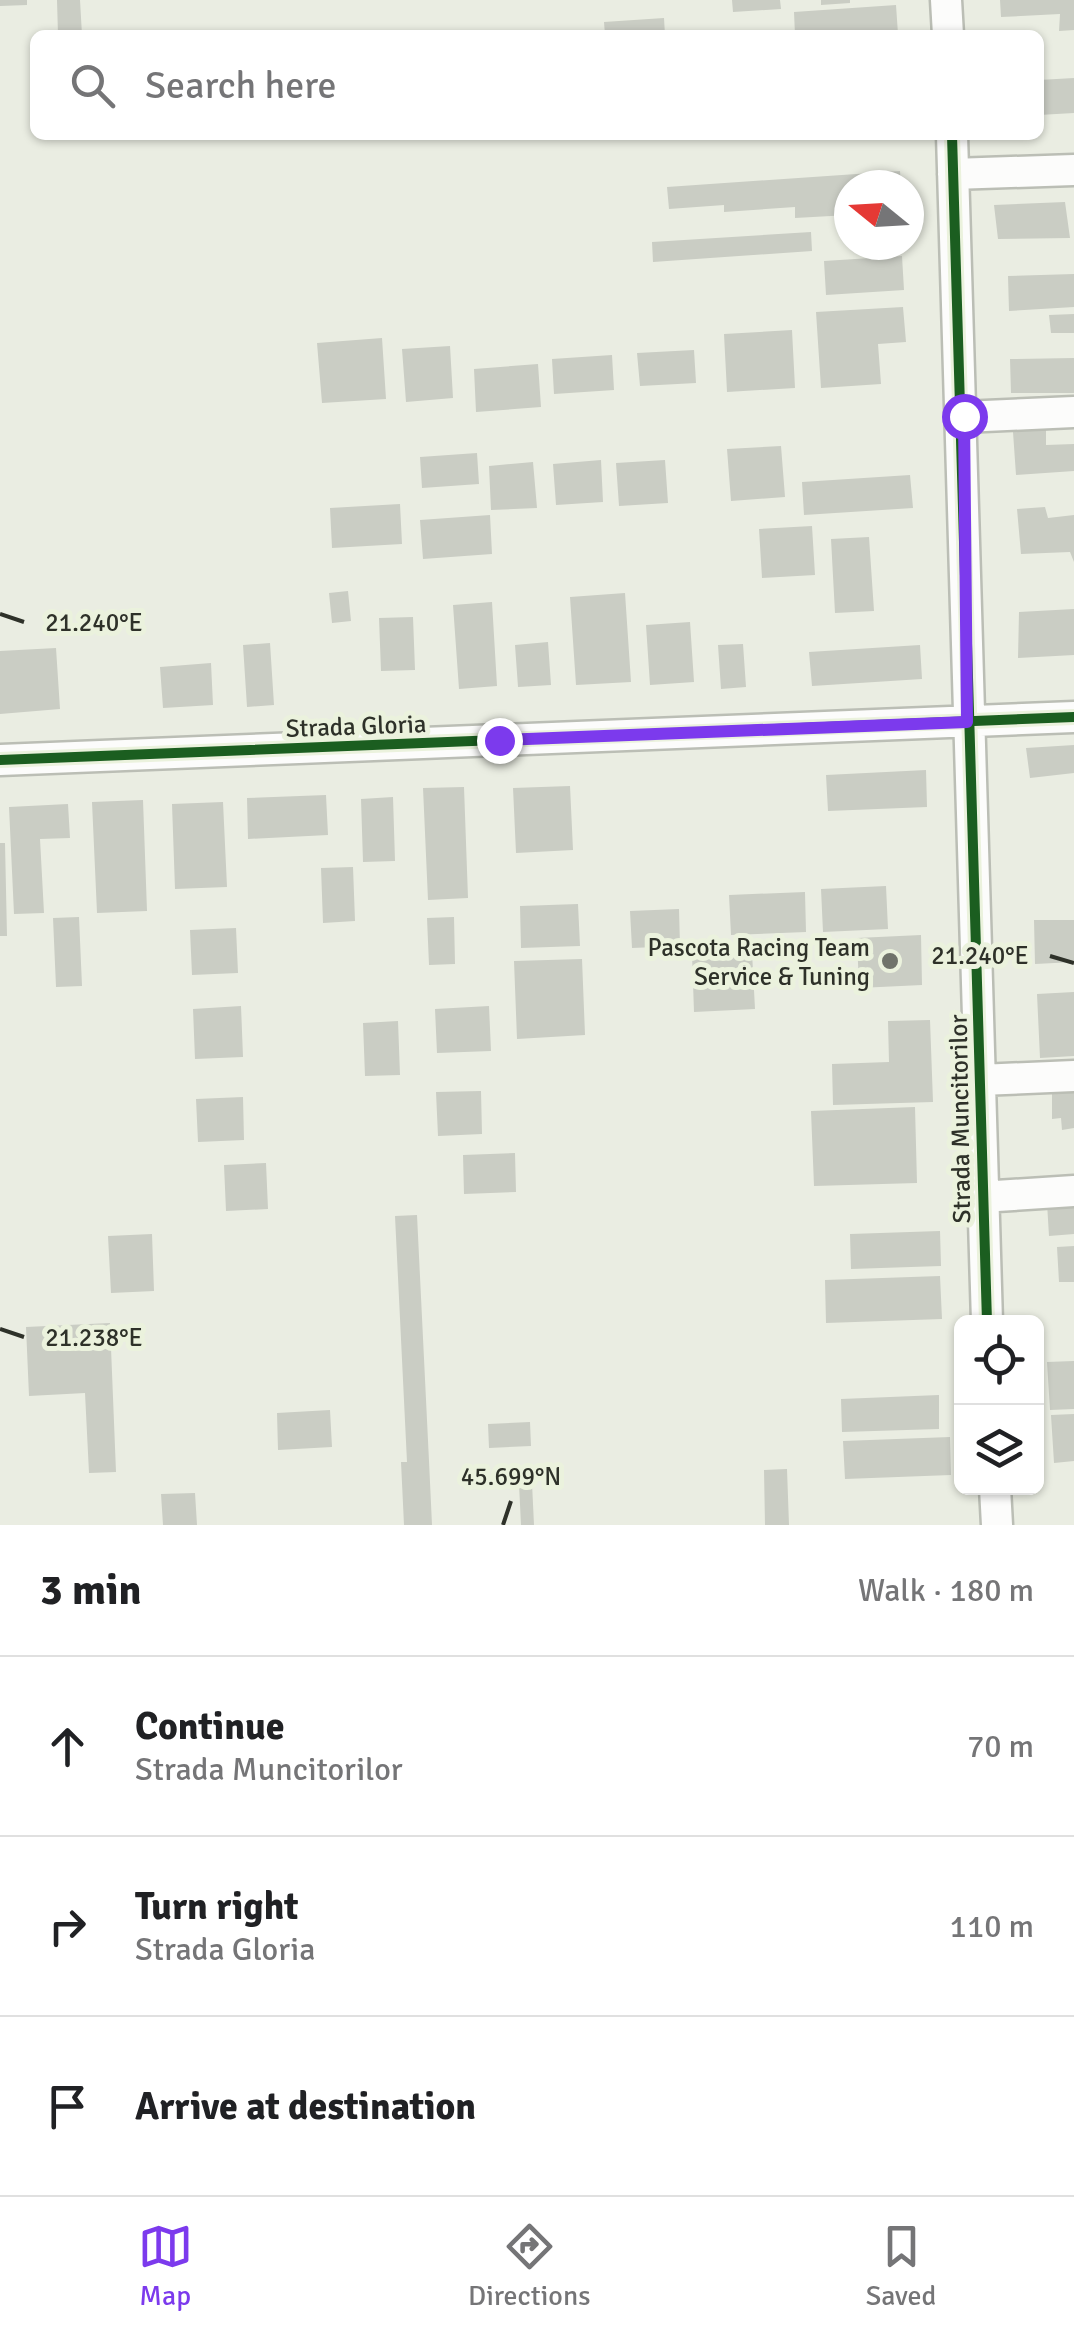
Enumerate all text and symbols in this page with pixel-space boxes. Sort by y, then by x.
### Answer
search box [30,30,1044,140]
icon: search [65,58,120,113]
text: Search here [145,62,337,109]
north arrow [834,170,924,260]
route start [942,394,988,440]
text: 21.240°E [45,607,143,638]
street label: Strada Gloria [285,708,427,744]
route end [477,718,523,764]
place label: Pascota Racing Team Service & Tuning [648,932,870,992]
text: 21.240°E [931,940,1029,971]
marker: Pascota Racing Team Service & Tuning [879,950,901,972]
street label: Strada Muncitorilor [943,1013,977,1224]
map controls [954,1315,1044,1495]
button: locate [954,1315,1044,1405]
text: 21.238°E [45,1322,143,1353]
button: layers [954,1405,1044,1495]
text: 45.699°N [461,1461,561,1492]
text: 3 min [40,1565,141,1616]
text: Walk · 180 m [858,1571,1034,1610]
text: Continue [135,1703,285,1750]
icon: ahead [40,1719,95,1774]
text: 70 m [967,1727,1034,1766]
text: Strada Muncitorilor [135,1750,403,1789]
text: Turn right [135,1883,299,1930]
icon: right [40,1899,95,1954]
text: 110 m [950,1907,1034,1946]
text: Strada Gloria [135,1930,315,1969]
icon: arrive [40,2079,95,2134]
text: Arrive at destination [135,2083,476,2130]
tab: Map [138,2219,193,2313]
tab: Directions [468,2219,590,2313]
tab: Saved [866,2219,936,2313]

